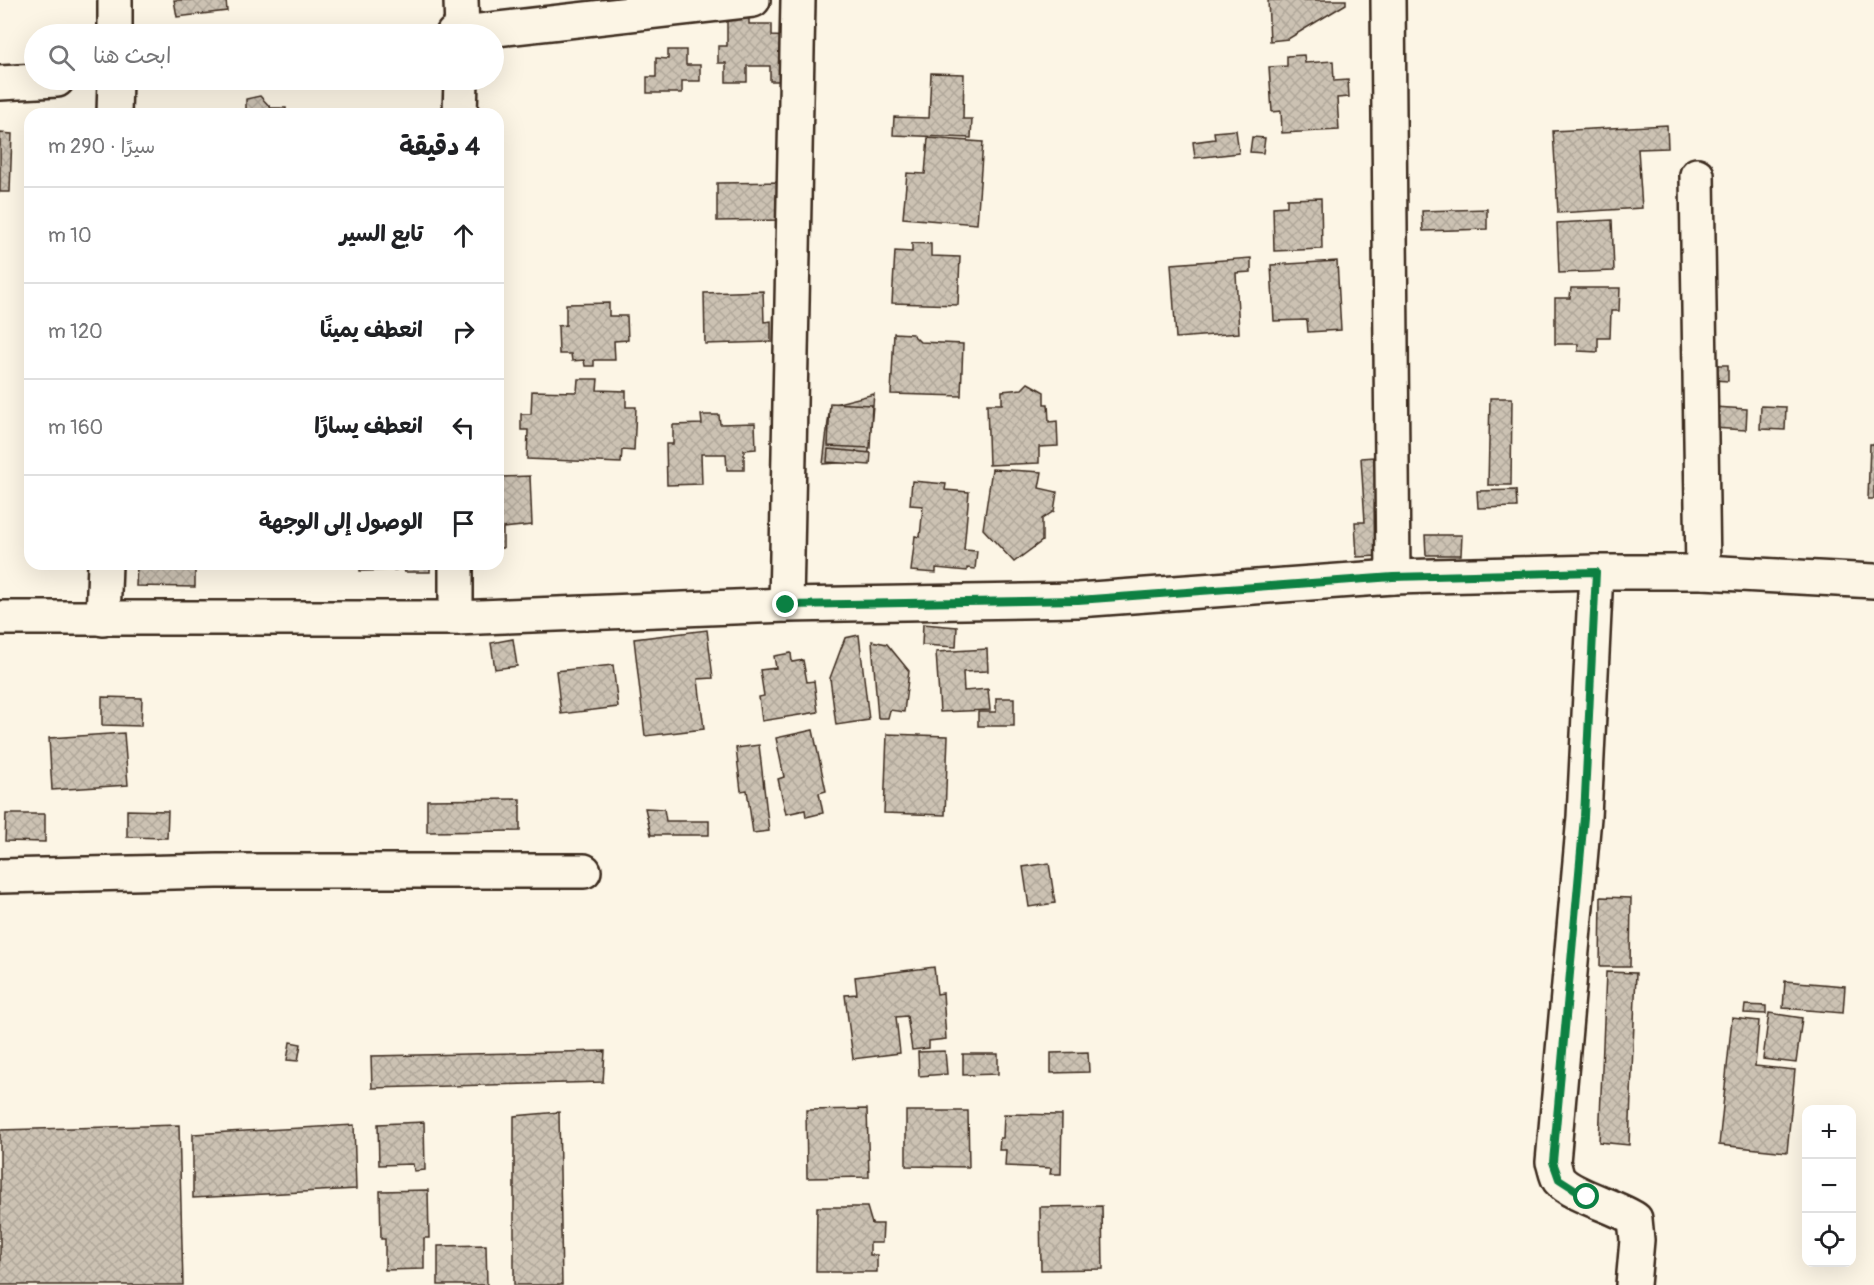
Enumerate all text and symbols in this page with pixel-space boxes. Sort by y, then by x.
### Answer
search box [24,24,504,90]
icon: search [45,41,78,74]
text: ابحث هنا [93,42,171,70]
text: 4 دقيقة [399,131,480,163]
text: سيرًا · 290 m [48,134,155,159]
icon: ahead [447,219,480,252]
text: تابع السير [340,220,423,248]
text: 10 m [48,223,92,248]
icon: right [447,315,480,348]
text: انعطف يمينًا [320,316,423,344]
text: 120 m [48,319,103,344]
icon: left [447,411,480,444]
text: انعطف يسارًا [314,412,423,440]
text: 160 m [48,415,103,440]
icon: arrive [447,507,480,540]
text: الوصول إلى الوجهة [259,508,423,536]
route end [772,591,798,617]
map controls [1802,1105,1856,1267]
button: + [1802,1105,1856,1159]
button: − [1802,1159,1856,1213]
route start [1573,1183,1599,1209]
button: locate [1802,1213,1856,1267]

